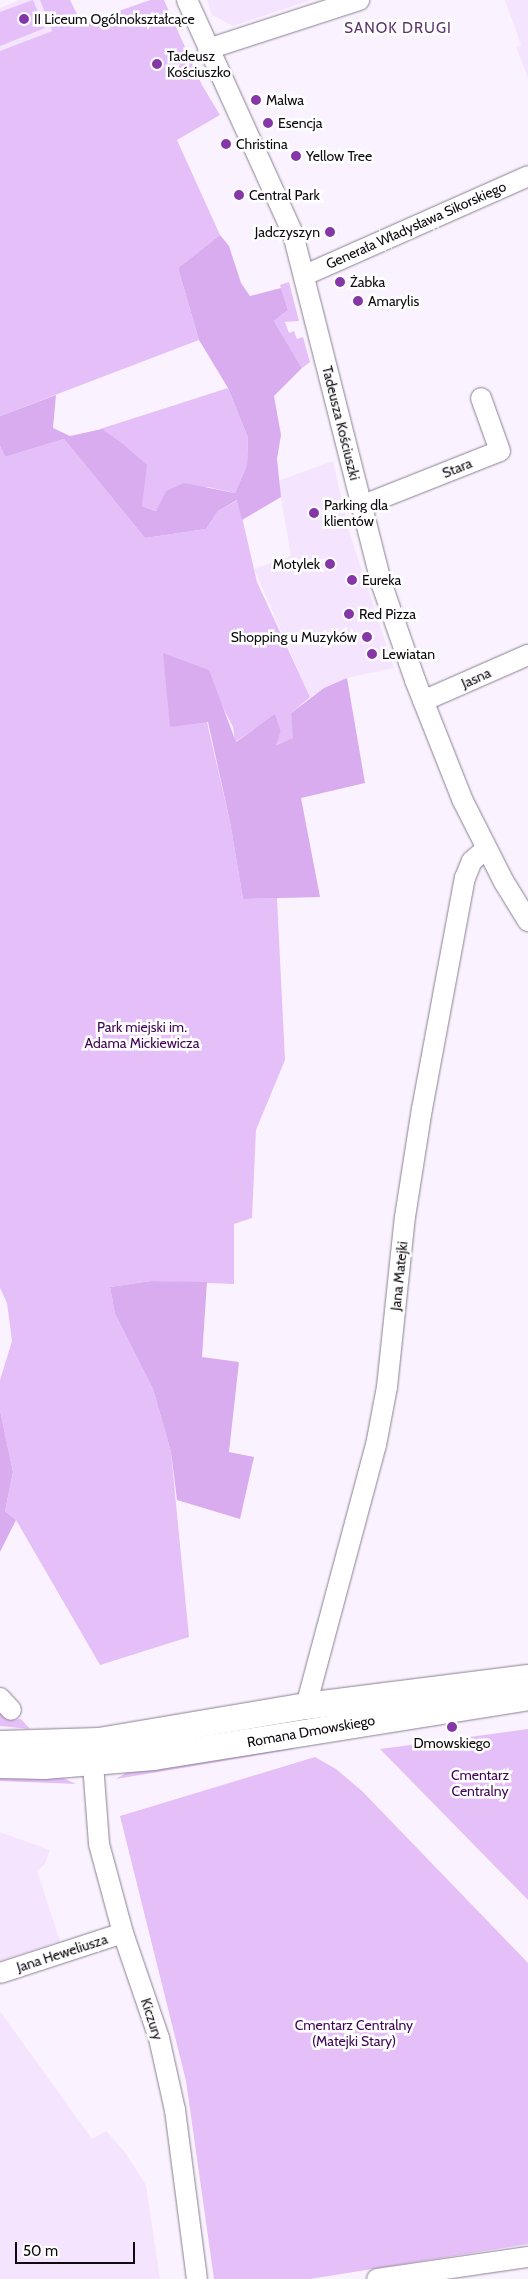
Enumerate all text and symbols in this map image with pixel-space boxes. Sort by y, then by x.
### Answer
place label: II Liceum Ogólnokształcące [34,11,195,27]
marker: II Liceum Ogólnokształcące [18,13,30,25]
district label: SANOK DRUGI [343,20,453,38]
place label: Tadeusz Kościuszko [167,48,231,80]
marker: Tadeusz Kościuszko [151,58,163,70]
place label: Malwa [266,92,304,108]
marker: Malwa [250,94,262,106]
place label: Esencja [278,115,323,131]
marker: Esencja [262,117,274,129]
place label: Christina [236,136,288,152]
marker: Christina [220,138,232,150]
place label: Yellow Tree [306,148,372,164]
marker: Yellow Tree [290,150,302,162]
street label: Generała Władysława Sikorskiego [323,178,509,272]
place label: Central Park [249,187,320,203]
marker: Central Park [233,189,245,201]
place label: Jadczyszyn [255,224,320,240]
marker: Jadczyszyn [324,226,336,238]
place label: Żabka [350,274,385,290]
marker: Żabka [334,276,346,288]
place label: Amarylis [368,293,419,309]
marker: Amarylis [352,295,364,307]
street label: Tadeusza Kościuszki [319,364,363,482]
street label: Stara [440,455,474,481]
place label: Parking dla klientów [324,497,388,530]
marker: Parking dla klientów [308,507,320,519]
place label: Motylek [273,556,320,572]
marker: Motylek [324,558,336,570]
place label: Eureka [362,572,401,588]
marker: Eureka [346,574,358,586]
place label: Red Pizza [359,606,416,622]
marker: Red Pizza [343,608,355,620]
place label: Shopping u Muzyków [231,629,357,645]
marker: Shopping u Muzyków [361,631,373,643]
place label: Lewiatan [382,646,435,662]
marker: Lewiatan [366,648,378,660]
street label: Jasna [459,664,493,692]
park label: Park miejski im. Adama Mickiewicza [85,1019,199,1052]
street label: Jana Matejki [387,1240,411,1312]
street label: Romana Dmowskiego [246,1711,376,1751]
marker: Dmowskiego [446,1721,458,1733]
place label: Dmowskiego [413,1735,491,1751]
park label: Cmentarz Centralny [451,1767,509,1800]
street label: Jana Heweliusza [14,1930,110,1976]
street label: Kiczury [137,1996,167,2042]
park label: Cmentarz Centralny (Matejki Stary) [295,2017,413,2050]
scale bar [18,2232,138,2264]
text: 50 m [23,2242,58,2260]

